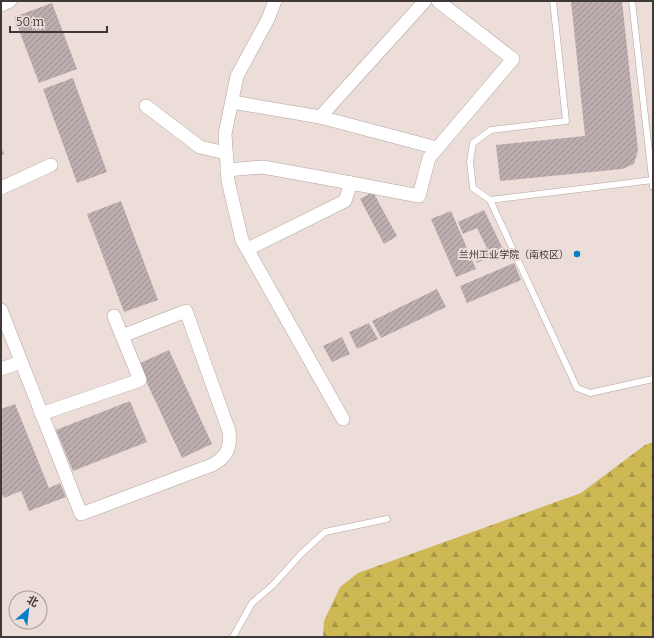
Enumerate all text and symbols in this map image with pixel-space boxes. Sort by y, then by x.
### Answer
scale bar [10,8,107,34]
text: 50 m [16,15,45,29]
place label: 兰州工业学院（南校区） [459,249,569,261]
marker: 兰州工业学院（南校区） [572,249,582,259]
north arrow [8,590,48,630]
text: 北 [25,593,40,610]

